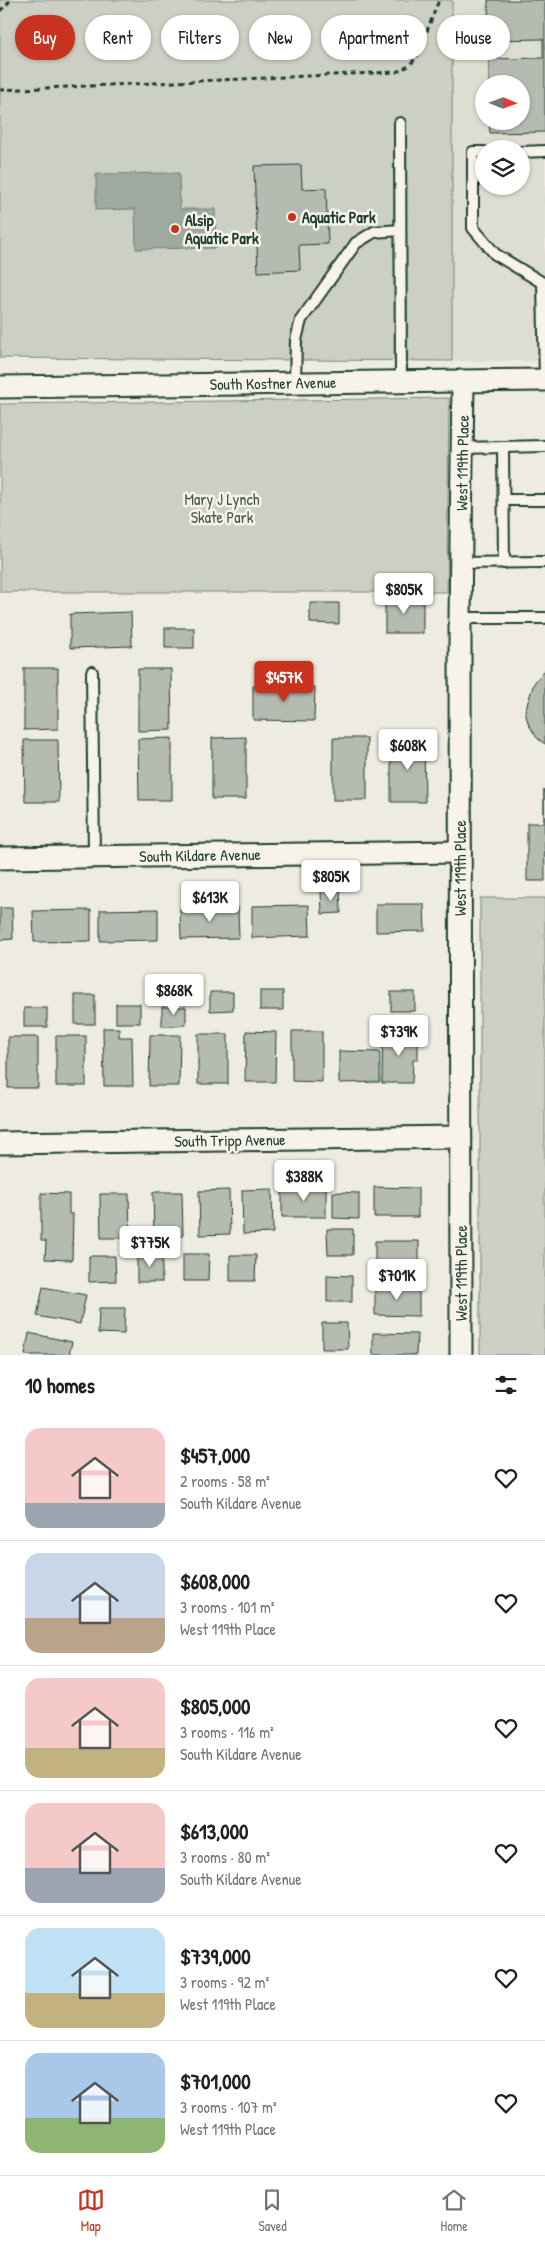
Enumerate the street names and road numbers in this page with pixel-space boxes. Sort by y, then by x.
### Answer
street label: South Kostner Avenue [210,371,337,395]
street label: West 119th Place [450,414,474,511]
street label: West 119th Place [449,819,471,916]
street label: South Kildare Avenue [139,843,262,867]
street label: South Tripp Avenue [174,1128,286,1152]
street label: West 119th Place [450,1224,472,1321]

